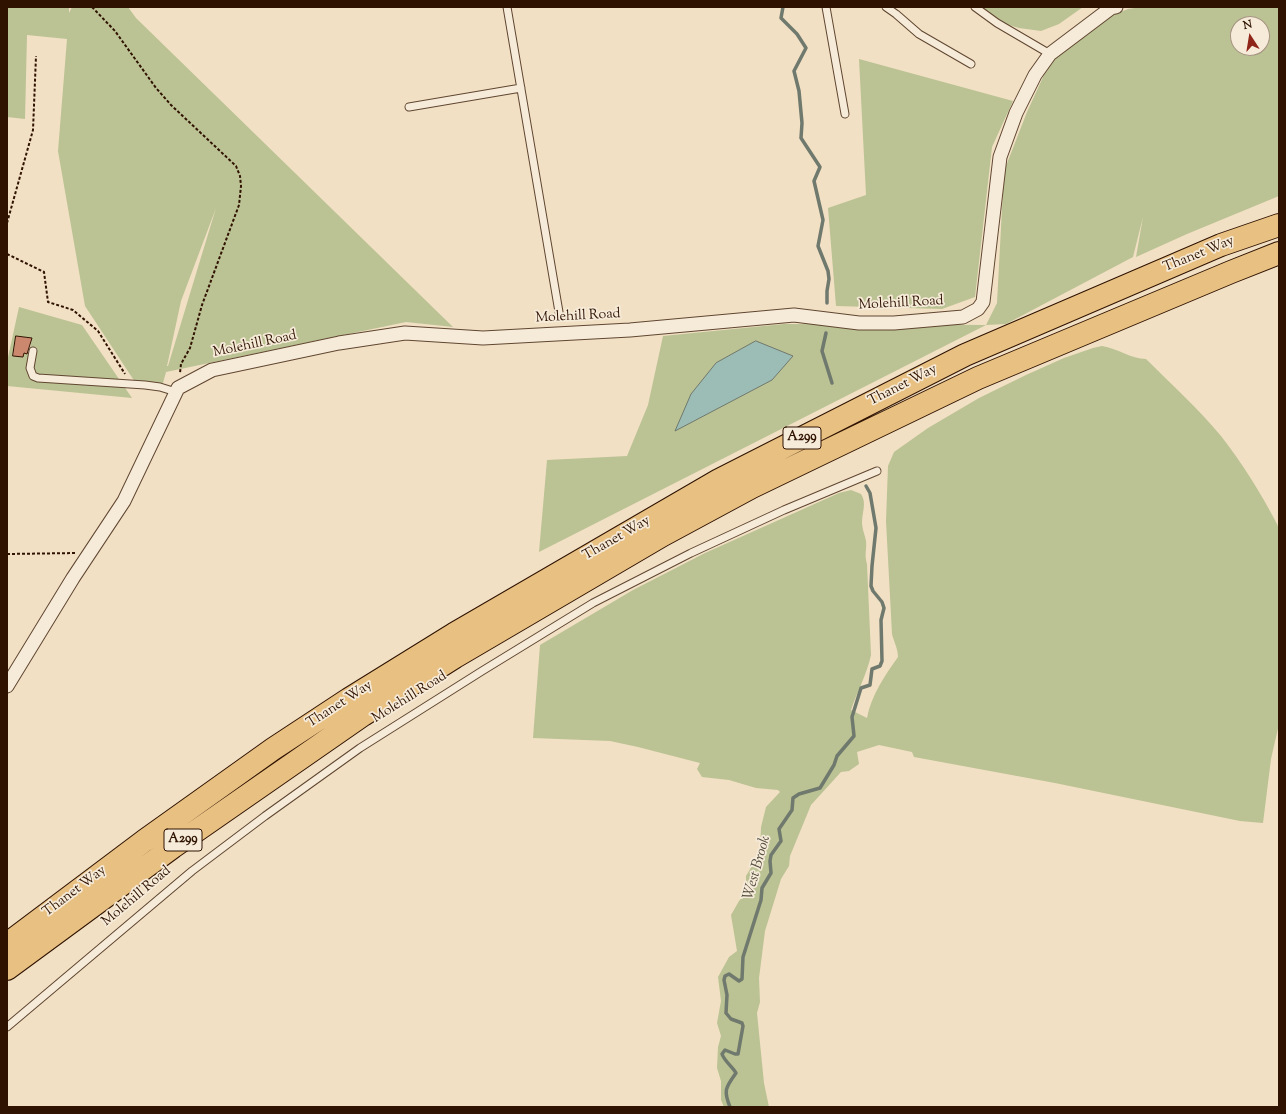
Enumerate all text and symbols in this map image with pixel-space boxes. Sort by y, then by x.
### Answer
north arrow [1230,16,1270,56]
text: N [1242,17,1254,34]
street label: Thanet Way [1161,233,1237,277]
street label: Molehill Road [858,293,944,315]
street label: Molehill Road [535,306,621,328]
street label: Molehill Road [212,328,298,362]
street label: Thanet Way [866,362,940,410]
road number: A299 [783,427,821,449]
street label: Thanet Way [580,513,654,565]
street label: Molehill Road [370,668,450,728]
street label: Thanet Way [304,678,376,732]
road number: A299 [164,829,202,851]
water label: West Brook [740,834,776,902]
street label: Thanet Way [40,863,110,921]
street label: Molehill Road [99,863,175,931]

